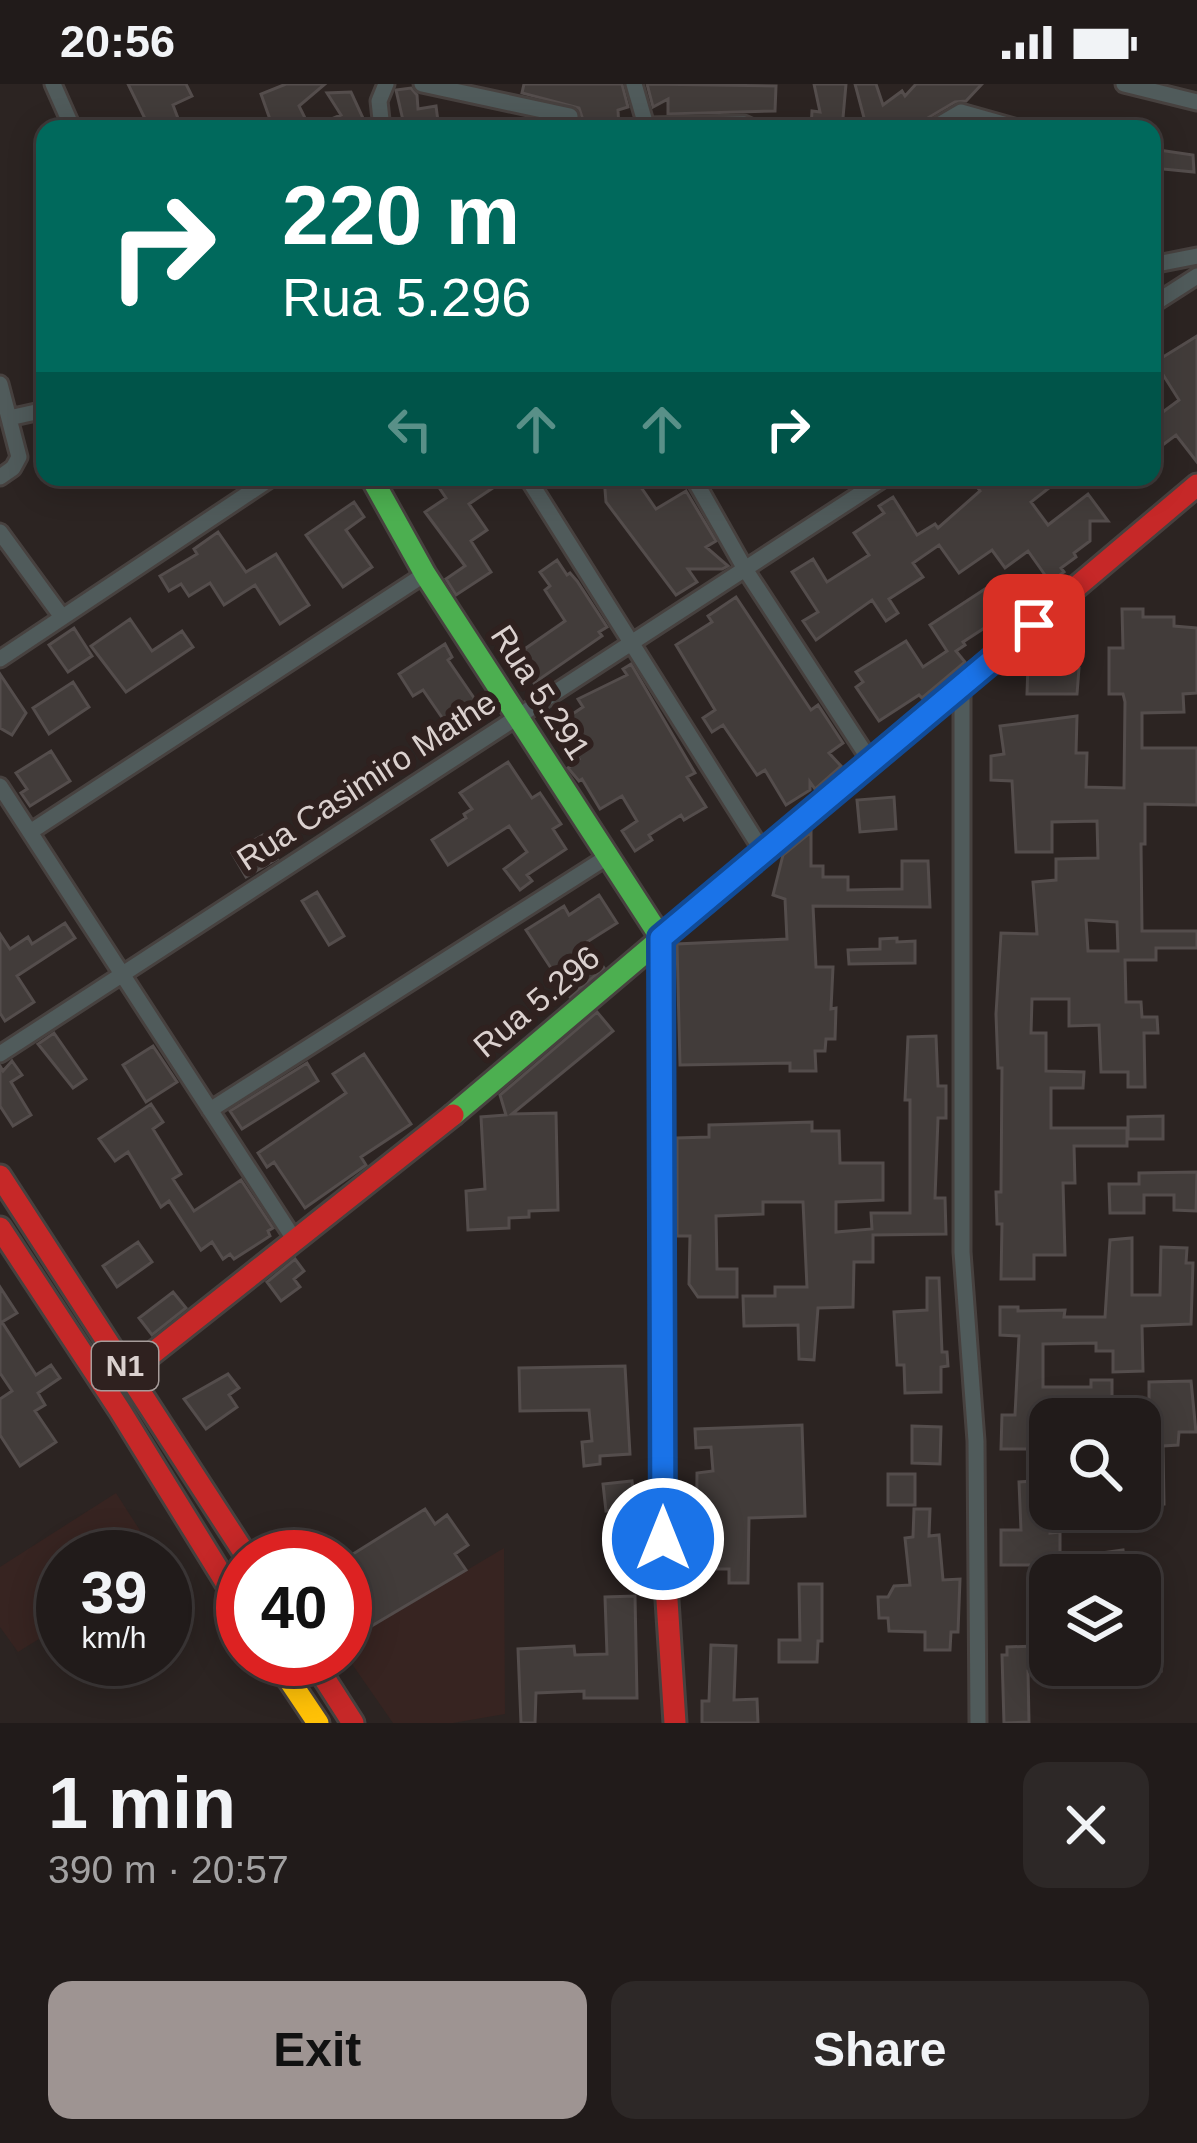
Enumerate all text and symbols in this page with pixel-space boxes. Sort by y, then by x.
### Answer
text: 20:56 [60,16,175,67]
icon: right [84,168,240,324]
text: 220 m [282,168,520,262]
text: Rua 5.296 [282,267,531,327]
icon: left [377,396,443,462]
icon: ahead [503,396,569,462]
icon: ahead [629,396,695,462]
icon: right [755,396,821,462]
pin [983,574,1085,676]
icon: arrive [1001,592,1067,658]
street label: Rua 5.291 [484,618,598,766]
street label: Rua Casimiro Mathe [230,683,502,878]
street label: Rua 5.296 [466,938,607,1065]
road number: N1 [92,1342,158,1390]
map controls [1029,1398,1161,1686]
button: search [1029,1398,1161,1530]
position arrow [600,1476,726,1602]
speed limit sign: 40 [216,1530,372,1686]
button: layers [1029,1554,1161,1686]
text: 39 [81,1559,147,1626]
text: km/h [81,1621,147,1654]
button: close [1023,1762,1149,1888]
text: 1 min [48,1763,236,1843]
text: 390 m · 20:57 [48,1848,289,1891]
button: Exit [48,1981,587,2119]
button: Share [611,1981,1149,2119]

